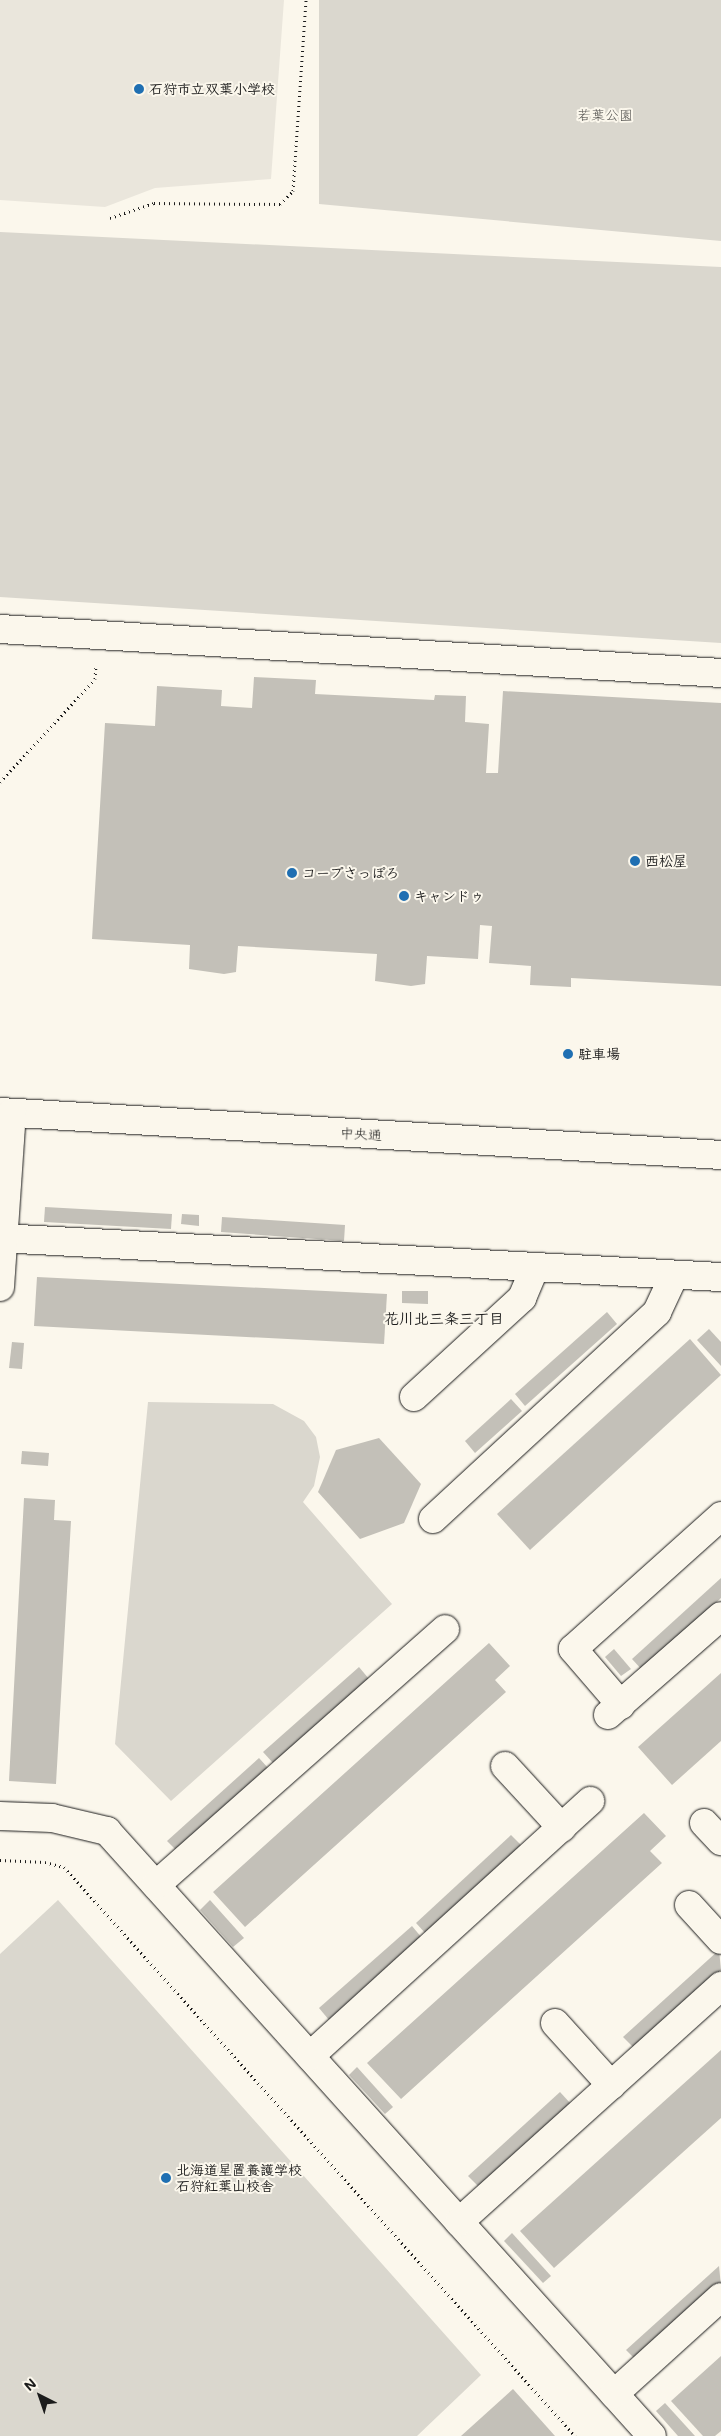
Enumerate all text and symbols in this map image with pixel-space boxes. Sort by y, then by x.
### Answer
place label: 石狩市立双葉小学校 [149,81,275,97]
marker: 石狩市立双葉小学校 [133,83,145,95]
park label: 若葉公園 [577,107,633,123]
place label: 西松屋 [645,853,687,869]
marker: 西松屋 [629,855,641,867]
place label: コープさっぽろ [302,865,400,881]
marker: コープさっぽろ [286,867,298,879]
place label: キャンドゥ [414,888,484,904]
marker: キャンドゥ [398,890,410,902]
place label: 駐車場 [578,1046,620,1062]
marker: 駐車場 [562,1048,574,1060]
street label: 中央通 [340,1125,382,1143]
district label: 花川北三条三丁目 [384,1310,504,1328]
place label: 北海道星置養護学校 石狩紅葉山校舎 [176,2162,302,2194]
marker: 北海道星置養護学校 石狩紅葉山校舎 [160,2172,172,2184]
north arrow [15,2371,65,2421]
text: N [20,2374,40,2395]

